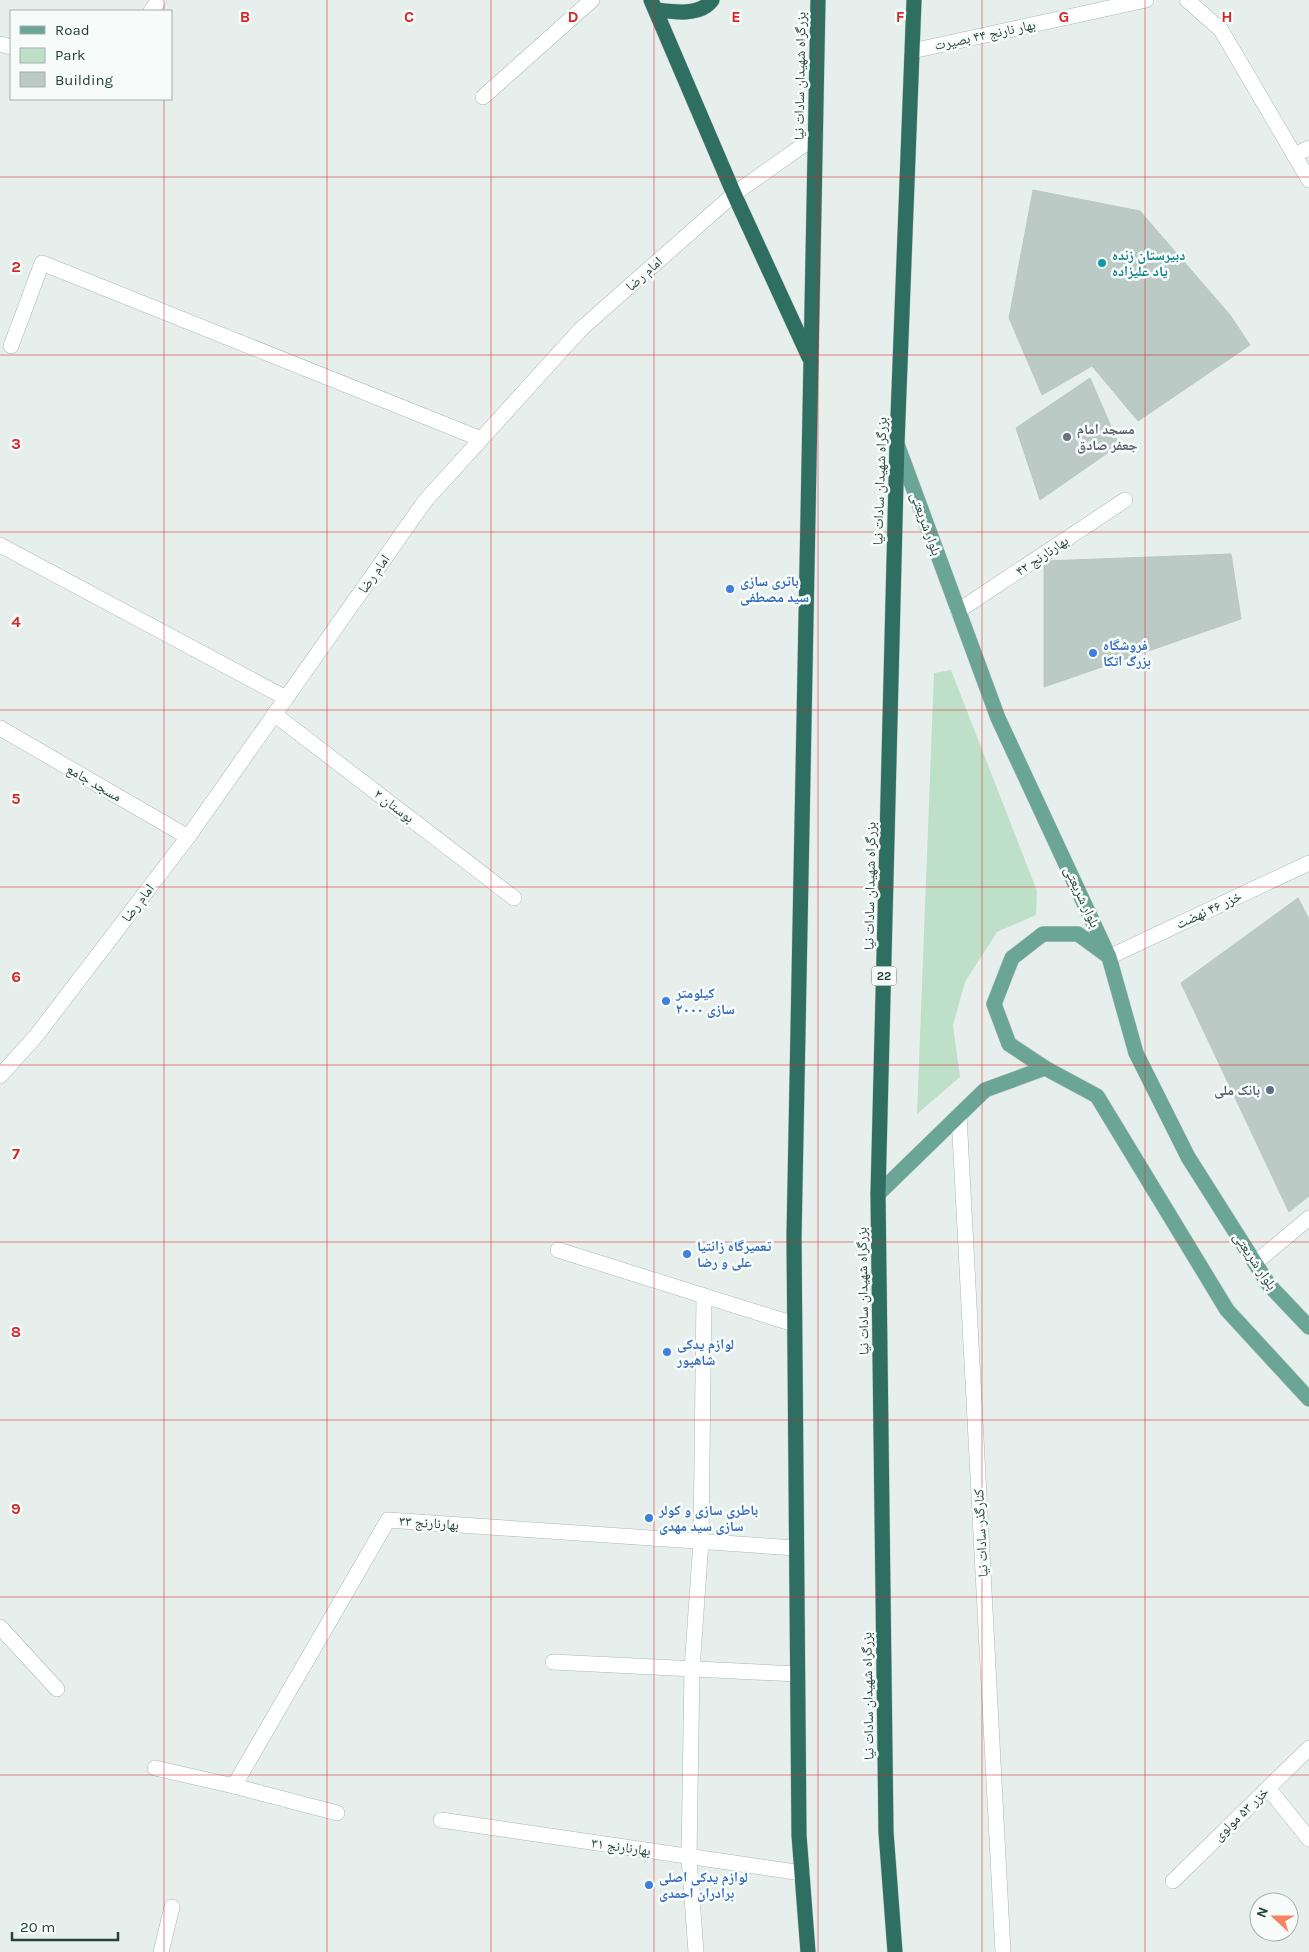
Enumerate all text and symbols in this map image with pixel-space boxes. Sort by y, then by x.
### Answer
text: B [240,7,250,26]
text: C [404,7,414,26]
text: D [568,7,579,26]
text: E [731,7,741,26]
text: F [896,7,905,26]
text: G [1059,7,1069,26]
text: H [1221,7,1233,26]
legend [10,10,172,100]
street label: بزرگراه شهیدان سادات نیا [790,12,810,140]
street label: بهار نارنج ۴۴ بصیرت [933,16,1037,55]
text: Road [55,21,90,39]
text: Park [55,46,85,64]
text: Building [55,71,113,89]
place label: دبیرستان زنده یاد علیزاده [1112,247,1185,280]
street label: امام رضا [622,253,666,296]
text: 2 [11,257,21,276]
marker: دبیرستان زنده یاد علیزاده [1096,257,1108,269]
street label: بزرگراه شهیدان سادات نیا [869,416,891,545]
place label: مسجد امام جعفر صادق [1077,421,1138,454]
marker: مسجد امام جعفر صادق [1061,431,1073,443]
text: 3 [11,434,21,453]
street label: بلوار شریعتی [907,490,945,558]
street label: بهارنارنج ۴۲ [1012,532,1072,581]
street label: امام رضا [355,551,394,597]
place label: باتری سازی سید مصطفی [740,573,809,606]
marker: باتری سازی سید مصطفی [724,583,736,595]
text: 4 [11,612,21,631]
place label: فروشگاه بزرگ اتکا [1103,637,1151,670]
marker: فروشگاه بزرگ اتکا [1087,647,1099,659]
street label: مسجد جامع [63,761,124,806]
street label: بوستان ۲ [371,785,418,827]
text: 5 [11,789,21,808]
street label: بزرگراه شهیدان سادات نیا [860,822,880,950]
street label: بلوار شریعتی [1060,863,1104,931]
street label: امام رضا [118,881,159,926]
street label: خزر ۴۶ نهضت [1173,887,1245,933]
road number: 22 [872,966,896,986]
text: 6 [11,967,21,986]
place label: کیلومتر سازی ۲۰۰۰ [675,985,735,1018]
marker: کیلومتر سازی ۲۰۰۰ [660,995,672,1007]
place label: بانک ملی [1214,1082,1260,1099]
marker: بانک ملی [1264,1084,1276,1096]
text: 7 [12,1144,20,1163]
street label: بزرگراه شهیدان سادات نیا [853,1227,873,1355]
street label: بلوار شریعتی [1229,1229,1281,1293]
place label: تعمیرگاه زانتیا علی و رضا [697,1238,772,1271]
marker: تعمیرگاه زانتیا علی و رضا [681,1248,693,1260]
text: 8 [11,1322,21,1341]
place label: لوازم یدکی شاهپور [676,1336,734,1369]
marker: لوازم یدکی شاهپور [661,1346,673,1358]
street label: کنارگذر سادات نیا [970,1488,992,1578]
text: 9 [11,1499,21,1518]
place label: باطری سازی و کولر سازی سید مهدی [658,1502,758,1535]
street label: بهارنارنج ۳۳ [398,1512,460,1535]
marker: باطری سازی و کولر سازی سید مهدی [643,1512,655,1524]
street label: بزرگراه شهیدان سادات نیا [858,1632,878,1760]
street label: خزر ۵۳ مولوی [1210,1783,1272,1845]
street label: بهارنارنج ۳۱ [590,1834,652,1861]
place label: لوازم یدکی اصلی برادران احمدی [659,1869,748,1902]
marker: لوازم یدکی اصلی برادران احمدی [643,1879,655,1891]
north arrow [1249,1892,1299,1942]
text: N [1253,1905,1272,1920]
scale bar [12,1910,119,1942]
text: 20 m [20,1918,55,1936]

